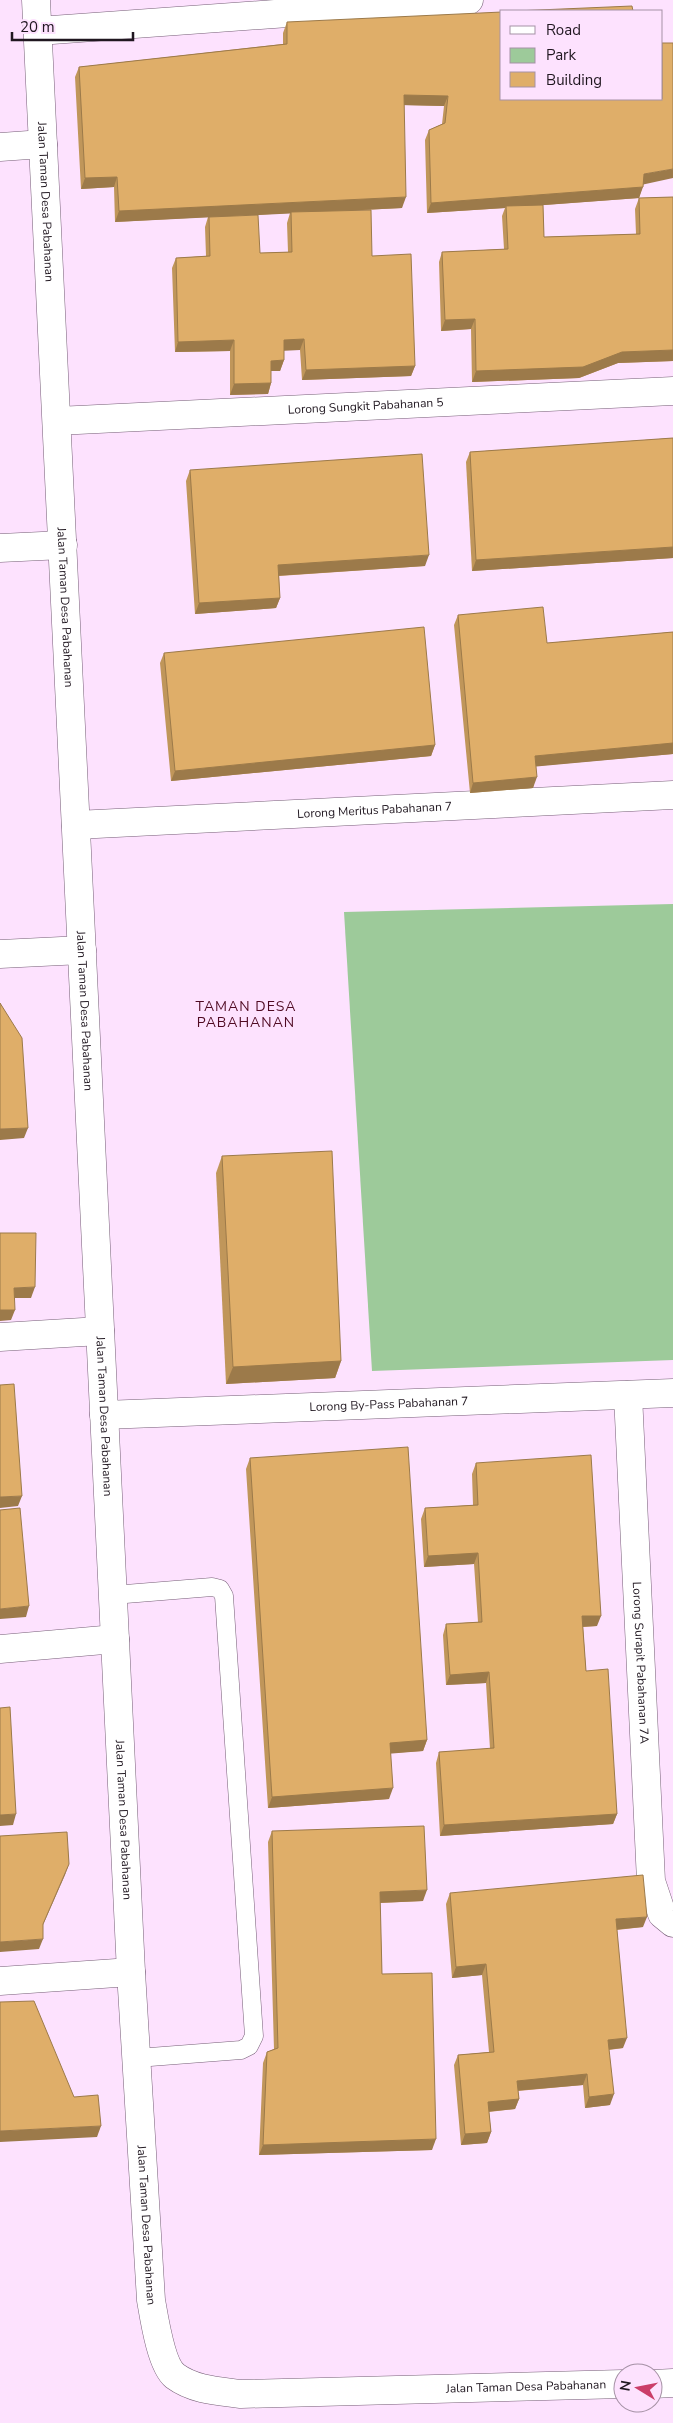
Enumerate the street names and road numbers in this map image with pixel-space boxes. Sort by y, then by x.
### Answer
street label: Jalan Taman Desa Pabahanan [34,120,58,282]
street label: Lorong Sungkit Pabahanan 5 [287,394,444,418]
street label: Jalan Taman Desa Pabahanan [53,526,77,688]
street label: Lorong Meritus Pabahanan 7 [297,798,453,822]
street label: Jalan Taman Desa Pabahanan [73,929,97,1091]
street label: Jalan Taman Desa Pabahanan [92,1335,116,1497]
street label: Lorong By-Pass Pabahanan 7 [309,1393,469,1415]
street label: Lorong Surapit Pabahanan 7A [629,1581,653,1744]
street label: Jalan Taman Desa Pabahanan [112,1738,136,1900]
street label: Jalan Taman Desa Pabahanan [134,2144,160,2306]
street label: Jalan Taman Desa Pabahanan [445,2376,606,2397]

